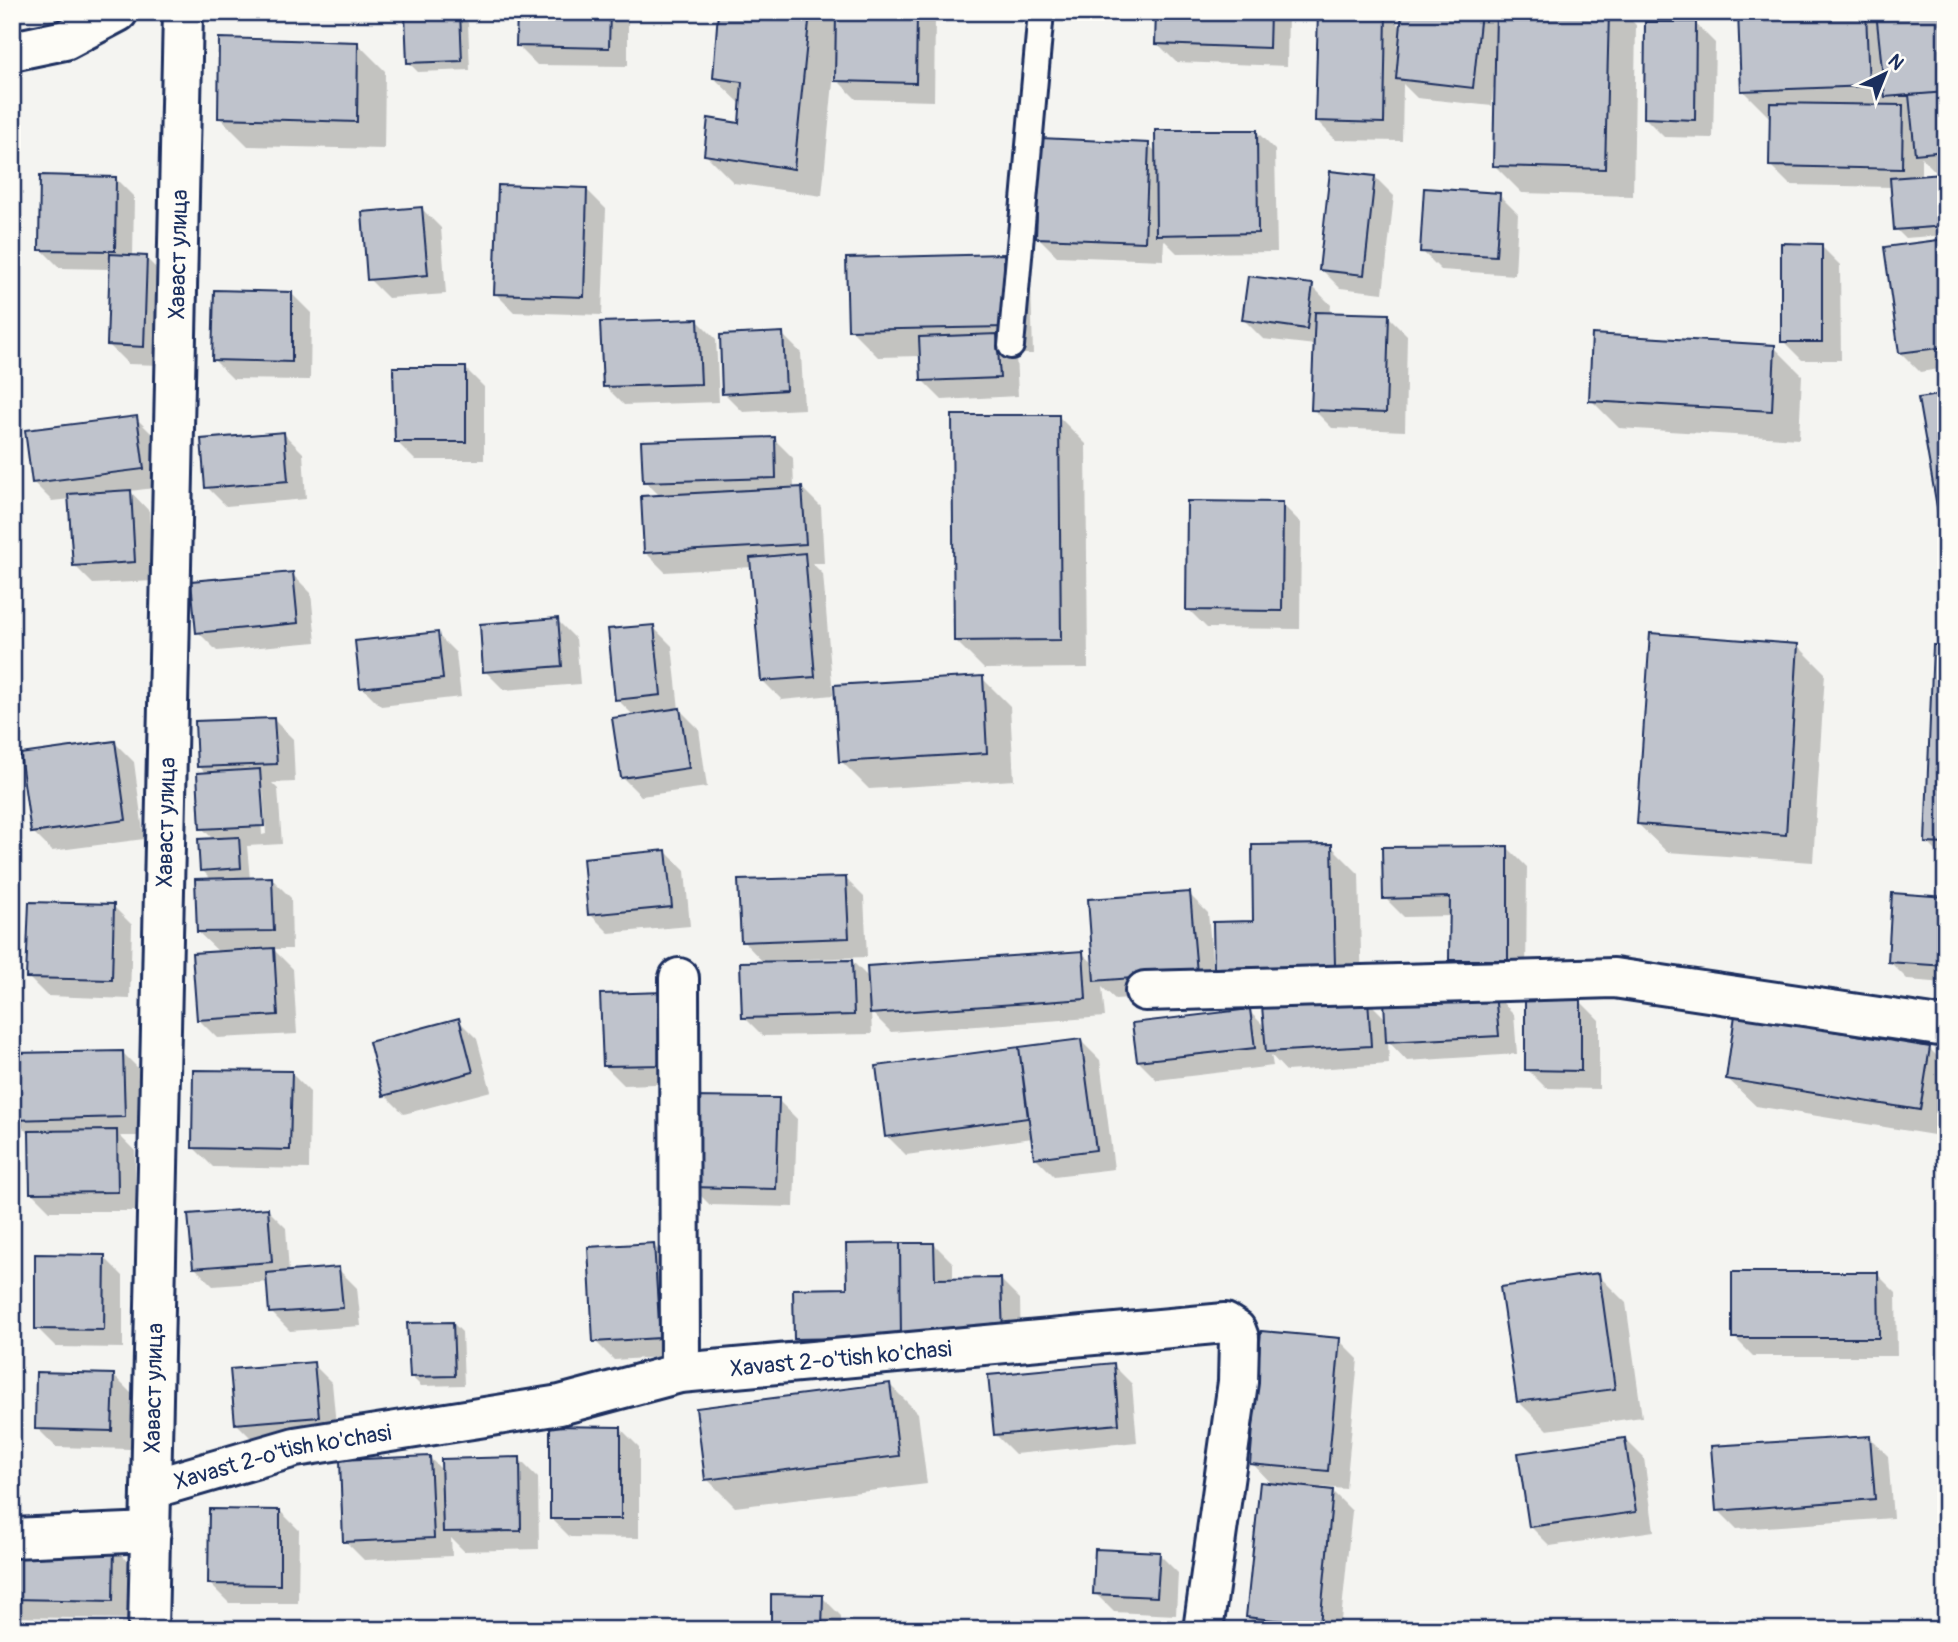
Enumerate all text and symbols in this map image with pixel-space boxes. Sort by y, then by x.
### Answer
north arrow [1850,38,1920,108]
text: N [1883,49,1909,76]
street label: Хаваст улица [162,189,194,320]
street label: Хаваст улица [150,757,181,888]
street label: Хаваст улица [137,1323,169,1453]
street label: Xavast 2-o'tish ko'chasi [729,1334,953,1383]
street label: Xavast 2-o'tish ko'chasi [171,1417,393,1496]

